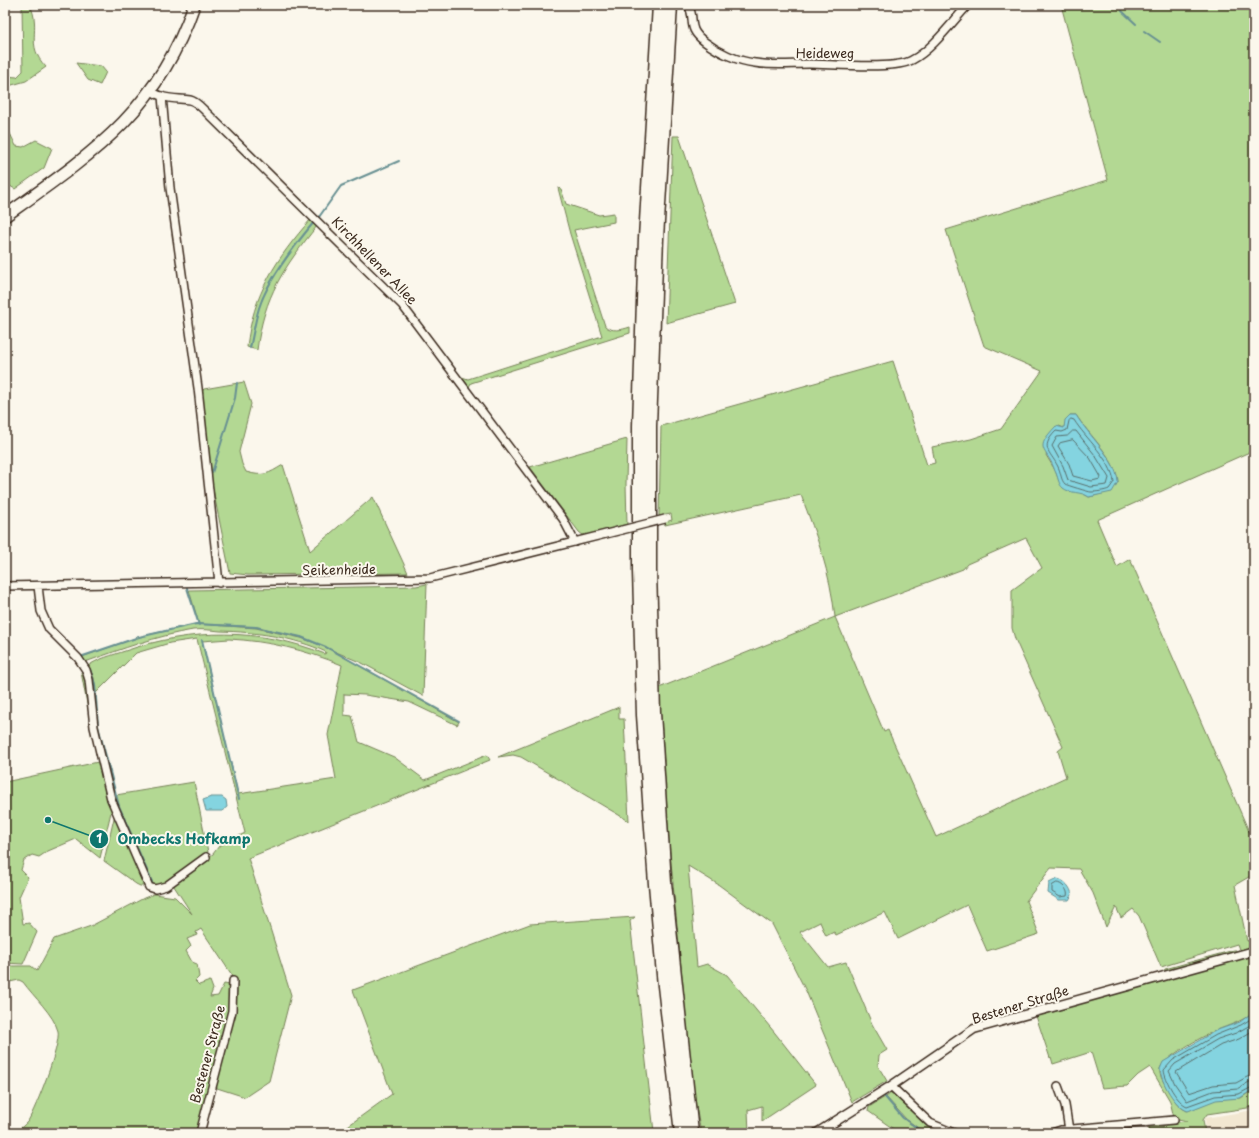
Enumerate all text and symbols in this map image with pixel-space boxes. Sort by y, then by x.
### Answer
street label: Heideweg [796,43,854,62]
street label: Kirchhellener Allee [328,212,422,308]
street label: Seikenheide [302,559,376,579]
callout: Ombecks Hofkamp [89,826,258,852]
text: Ombecks Hofkamp [118,828,251,849]
text: 1 [96,829,102,847]
street label: Bestener Straße [969,980,1071,1028]
street label: Bestener Straße [185,1003,229,1105]

